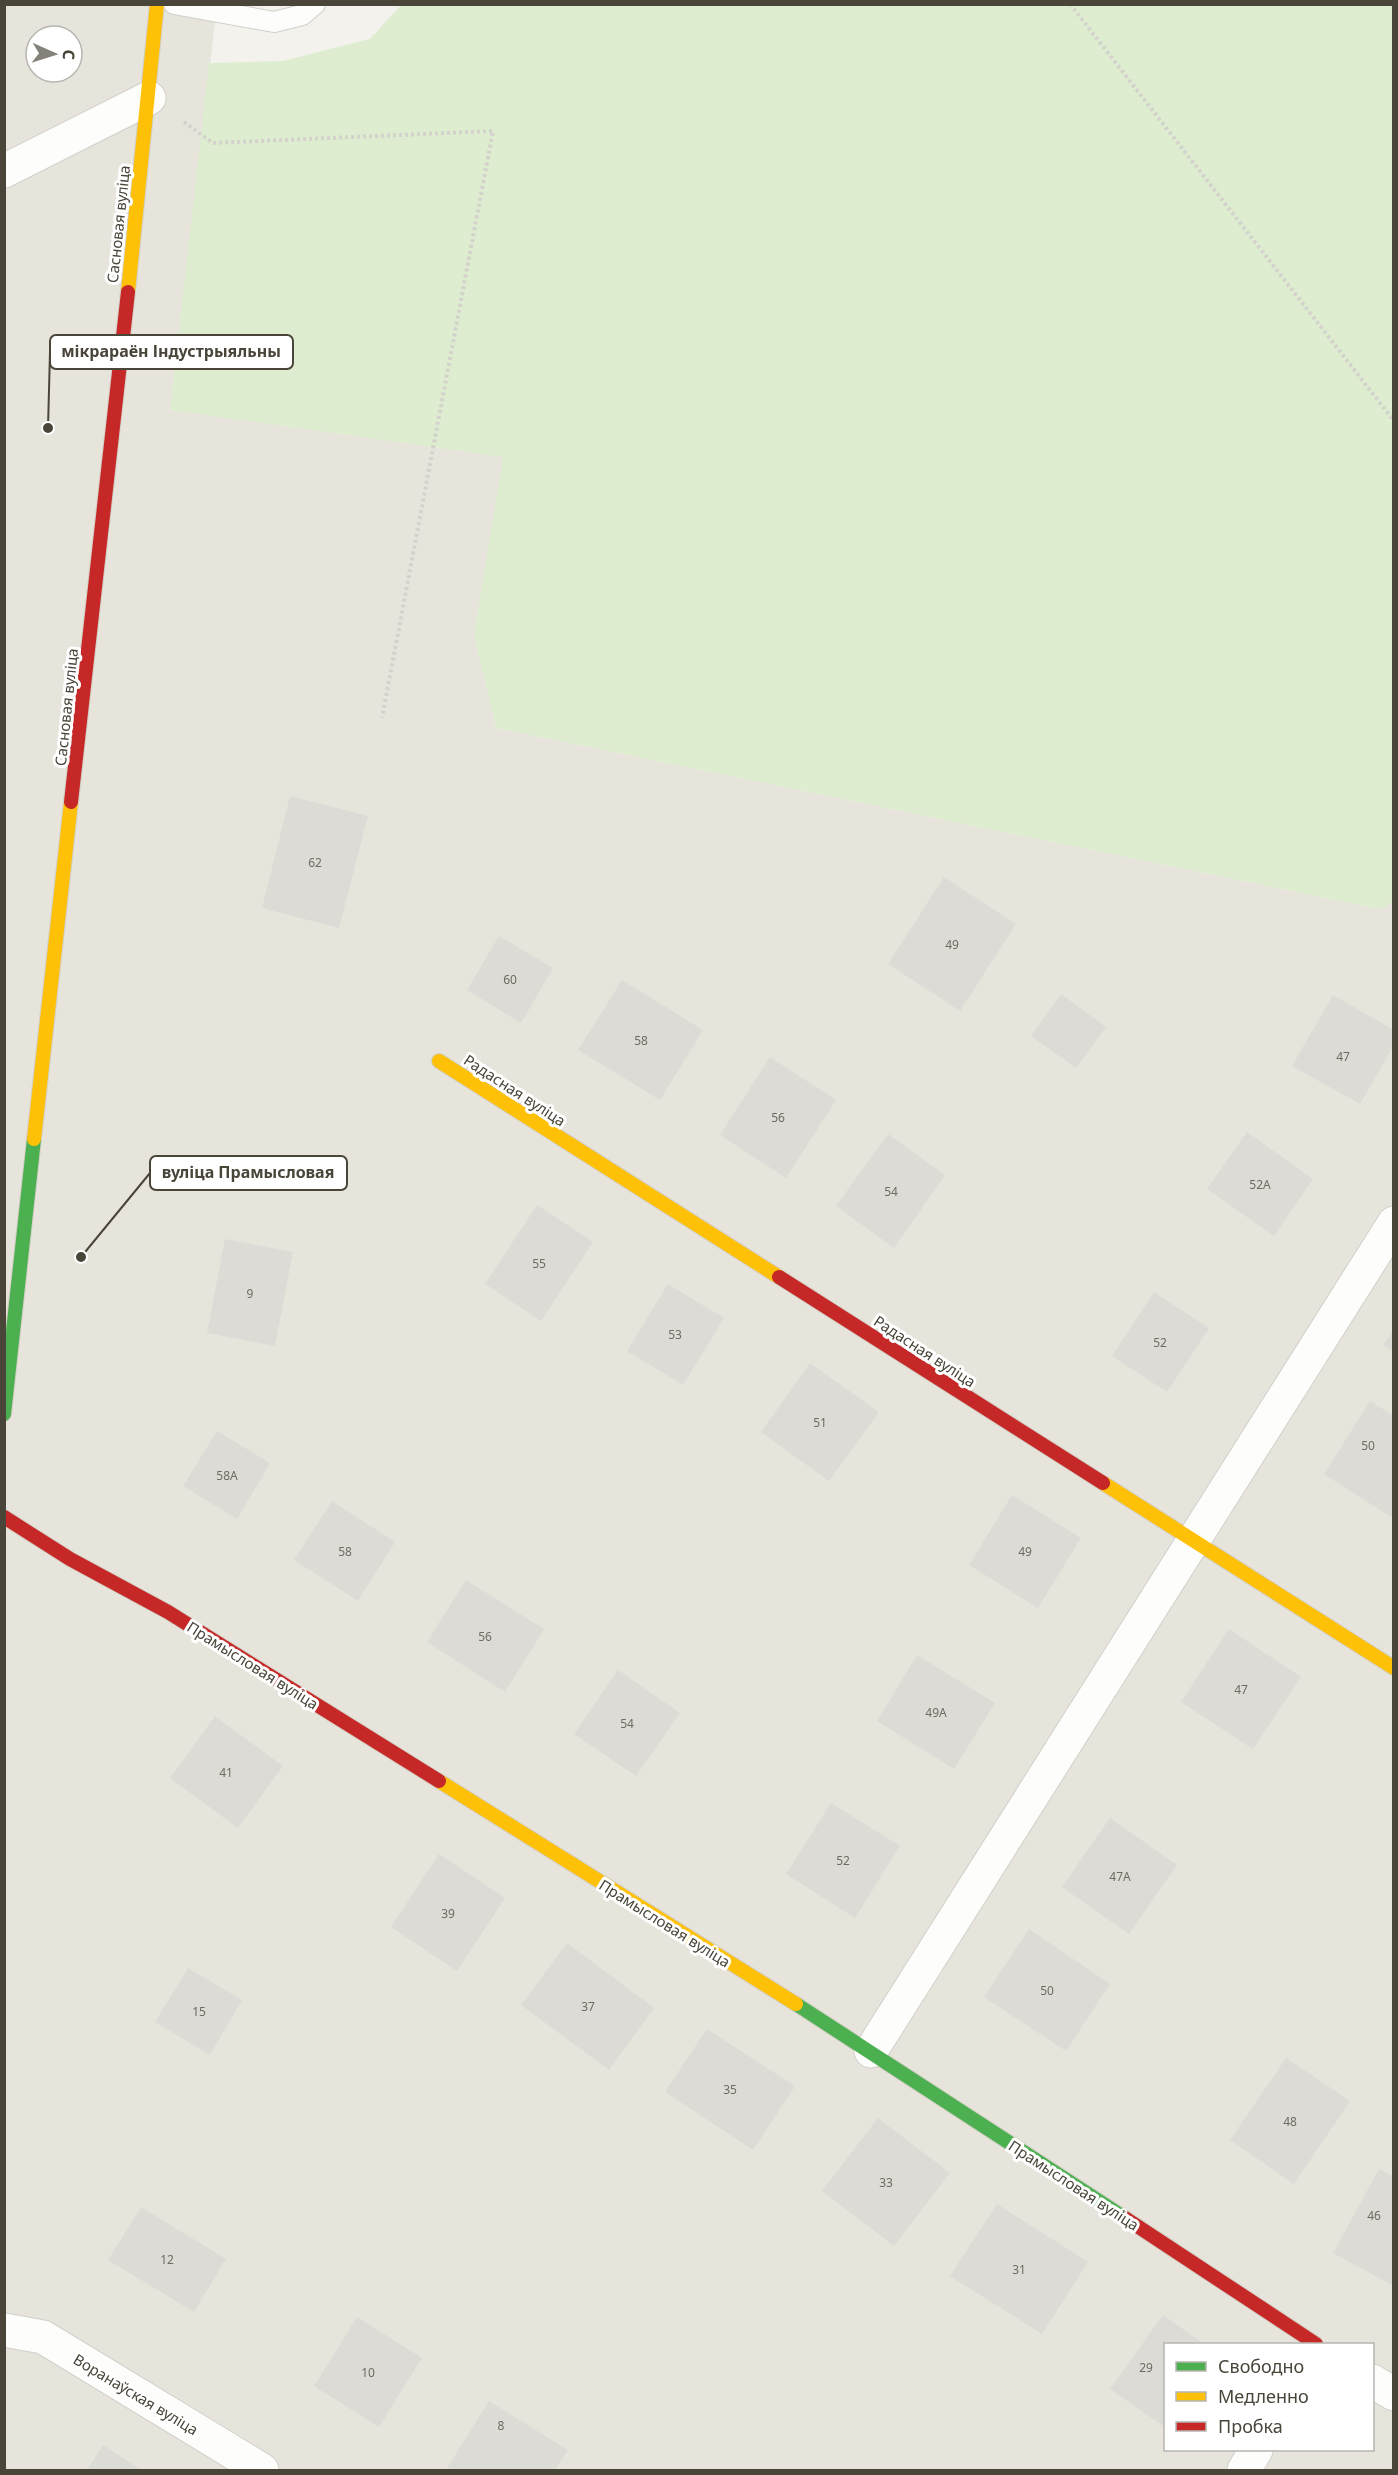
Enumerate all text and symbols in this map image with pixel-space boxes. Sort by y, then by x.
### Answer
north arrow [24,24,84,84]
text: С [58,49,80,61]
street label: Сасновая вуліца [102,164,134,284]
callout: мікрараён Індустрыяльны [50,335,293,369]
text: мікрараён Індустрыяльны [61,340,281,362]
street label: Сасновая вуліца [50,647,82,767]
house number: 62 [308,854,322,871]
house number: 49 [945,936,959,953]
house number: 60 [503,971,517,988]
house number: 58 [634,1032,648,1049]
house number: 47 [1336,1048,1350,1065]
street label: Радасная вуліца [460,1050,570,1130]
house number: 56 [771,1109,785,1126]
callout: вуліца Прамысловая [150,1156,347,1190]
text: вуліца Прамысловая [162,1161,334,1183]
house number: 52А [1249,1176,1271,1193]
house number: 54 [884,1183,898,1200]
house number: 55 [532,1255,546,1272]
house number: 9 [247,1285,254,1302]
street label: Радасная вуліца [870,1311,980,1391]
house number: 53 [668,1326,682,1343]
house number: 52 [1153,1334,1167,1351]
house number: 51 [813,1414,827,1431]
house number: 50 [1361,1437,1375,1454]
house number: 58А [216,1467,238,1484]
house number: 58 [338,1543,352,1560]
house number: 49 [1018,1543,1032,1560]
street label: Прамысловая вуліца [184,1616,322,1714]
house number: 56 [478,1628,492,1645]
house number: 47 [1234,1681,1248,1698]
house number: 49А [925,1704,947,1721]
house number: 54 [620,1715,634,1732]
house number: 41 [219,1764,233,1781]
house number: 52 [836,1852,850,1869]
house number: 47А [1109,1868,1131,1885]
street label: Прамысловая вуліца [596,1874,734,1972]
house number: 39 [441,1905,455,1922]
house number: 50 [1040,1982,1054,1999]
house number: 37 [581,1998,595,2015]
house number: 15 [192,2003,206,2020]
house number: 35 [723,2081,737,2098]
house number: 48 [1283,2113,1297,2130]
street label: Прамысловая вуліца [1005,2135,1143,2235]
house number: 33 [879,2174,893,2191]
house number: 46 [1367,2207,1381,2224]
house number: 12 [160,2251,174,2268]
house number: 31 [1012,2261,1026,2278]
legend [1164,2343,1374,2451]
street label: Воранаўская вуліца [70,2349,202,2439]
text: Свободно [1218,2354,1304,2378]
house number: 29 [1139,2359,1153,2376]
house number: 10 [361,2364,375,2381]
text: Медленно [1218,2384,1309,2408]
text: Пробка [1218,2414,1283,2438]
house number: 8 [498,2417,505,2434]

